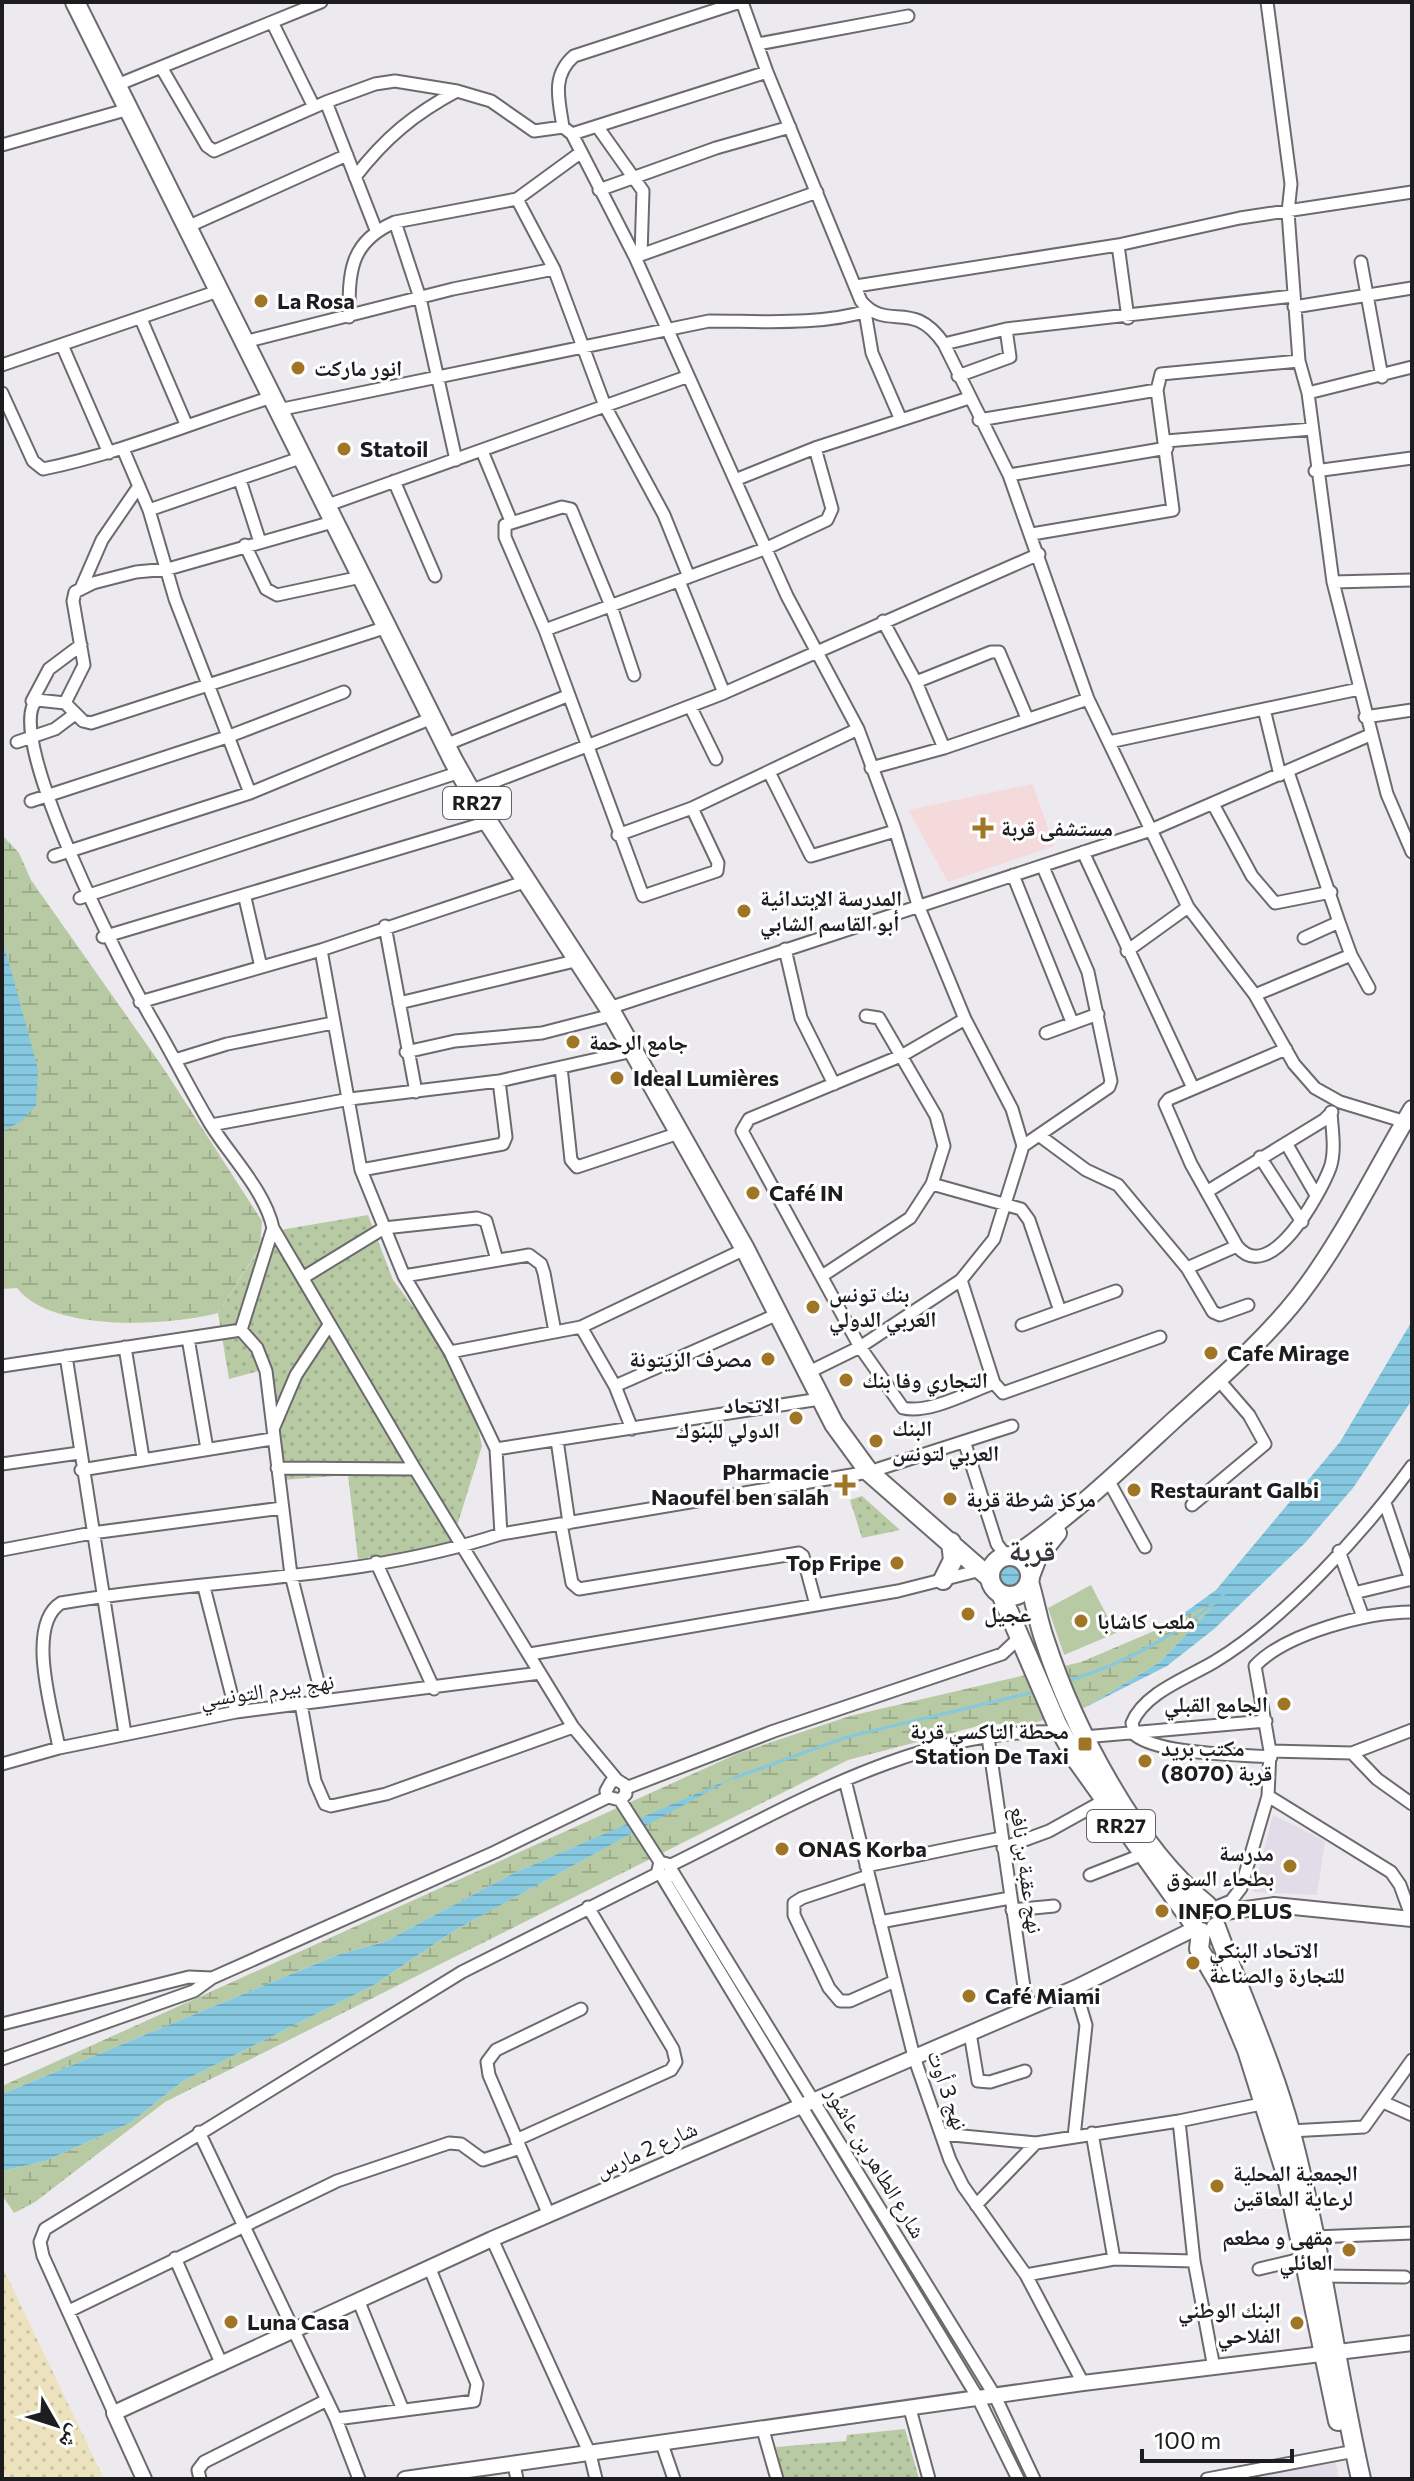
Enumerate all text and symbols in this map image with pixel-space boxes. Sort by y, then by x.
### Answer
place label: La Rosa [277,287,355,314]
marker: La Rosa [252,292,270,310]
place label: انور ماركت [314,354,402,381]
marker: انور ماركت [289,359,307,377]
place label: Statoil [360,435,428,462]
marker: Statoil [335,440,353,458]
road number: RR27 [443,787,511,819]
place label: مستشفى قربة [1001,814,1113,842]
marker: مستشفى قربة [972,817,994,839]
place label: المدرسة الإبتدائية أبو القاسم الشابي [760,884,902,940]
marker: المدرسة الإبتدائية أبو القاسم الشابي [735,902,753,920]
place label: جامع الرحمة [589,1028,688,1057]
marker: جامع الرحمة [564,1033,582,1051]
place label: Ideal Lumières [633,1064,779,1091]
marker: Ideal Lumières [608,1069,626,1087]
place label: Café IN [769,1179,843,1206]
marker: Café IN [744,1184,762,1202]
place label: بنك تونس العربي الدولي [829,1280,937,1336]
marker: بنك تونس العربي الدولي [804,1298,822,1316]
place label: Cafe Mirage [1227,1339,1349,1366]
marker: Cafe Mirage [1202,1344,1220,1362]
place label: مصرف الزيتونة [629,1345,752,1372]
marker: مصرف الزيتونة [759,1350,777,1368]
place label: التجاري وفا بنك [862,1366,988,1397]
marker: التجاري وفا بنك [837,1371,855,1389]
place label: الاتحاد الدولي للبنوك [676,1391,780,1447]
marker: الاتحاد الدولي للبنوك [787,1409,805,1427]
place label: البنك العربي لتونس [892,1414,999,1470]
marker: البنك العربي لتونس [867,1432,885,1450]
place label: Pharmacie Naoufel ben salah [651,1458,829,1510]
marker: Pharmacie Naoufel ben salah [836,1476,854,1494]
place label: Restaurant Galbi [1150,1476,1319,1503]
marker: Restaurant Galbi [1125,1481,1143,1499]
place label: مركز شرطة قربة [966,1485,1096,1513]
marker: مركز شرطة قربة [941,1490,959,1508]
district label: قربة [1009,1530,1055,1568]
place label: Top Fripe [786,1549,881,1576]
marker: Top Fripe [888,1554,906,1572]
place label: عجيل [984,1600,1031,1628]
marker: عجيل [959,1605,977,1623]
place label: ملعب كاشابا [1097,1607,1195,1635]
marker: ملعب كاشابا [1072,1612,1090,1630]
street label: نهج بيرم التونسي [198,1667,336,1717]
place label: الجامع القبلي [1164,1690,1268,1721]
marker: الجامع القبلي [1275,1695,1293,1713]
place label: محطة التاكسي قربة Station De Taxi [910,1717,1069,1769]
place label: مكتب بريد قربة (8070) [1161,1734,1272,1787]
marker: محطة التاكسي قربة Station De Taxi [1076,1735,1094,1753]
marker: مكتب بريد قربة (8070) [1136,1752,1154,1770]
street label: نهج عقبة بن نافع [1004,1805,1050,1935]
road number: RR27 [1087,1810,1155,1842]
place label: ONAS Korba [798,1835,927,1862]
place label: مدرسة بطحاء السوق [1166,1839,1274,1892]
marker: ONAS Korba [773,1840,791,1858]
marker: مدرسة بطحاء السوق [1281,1857,1299,1875]
place label: INFO PLUS [1178,1897,1292,1924]
marker: INFO PLUS [1153,1902,1171,1920]
place label: الاتحاد البنكي للتجارة والصناعة [1209,1936,1345,1988]
marker: الاتحاد البنكي للتجارة والصناعة [1184,1954,1202,1972]
place label: Café Miami [985,1982,1100,2009]
marker: Café Miami [960,1987,978,2005]
street label: نهج 3 أوت [921,2046,975,2134]
street label: شارع الطاهر بن عاشور [819,2080,932,2243]
street label: شارع 2 مارس [591,2114,701,2184]
place label: الجمعية المحلية لرعاية المعاقين [1233,2159,1358,2212]
marker: الجمعية المحلية لرعاية المعاقين [1208,2177,1226,2195]
place label: مقهى و مطعم العائلي [1222,2223,1333,2279]
marker: مقهى و مطعم العائلي [1340,2241,1358,2259]
place label: البنك الوطني الفلاحي [1178,2296,1281,2352]
place label: Luna Casa [247,2308,349,2335]
marker: Luna Casa [222,2313,240,2331]
marker: البنك الوطني الفلاحي [1288,2314,1306,2332]
north arrow [16,2385,96,2465]
scale bar [1142,2413,1292,2463]
text: ش [53,2420,90,2455]
text: 100 m [1154,2425,1221,2454]

